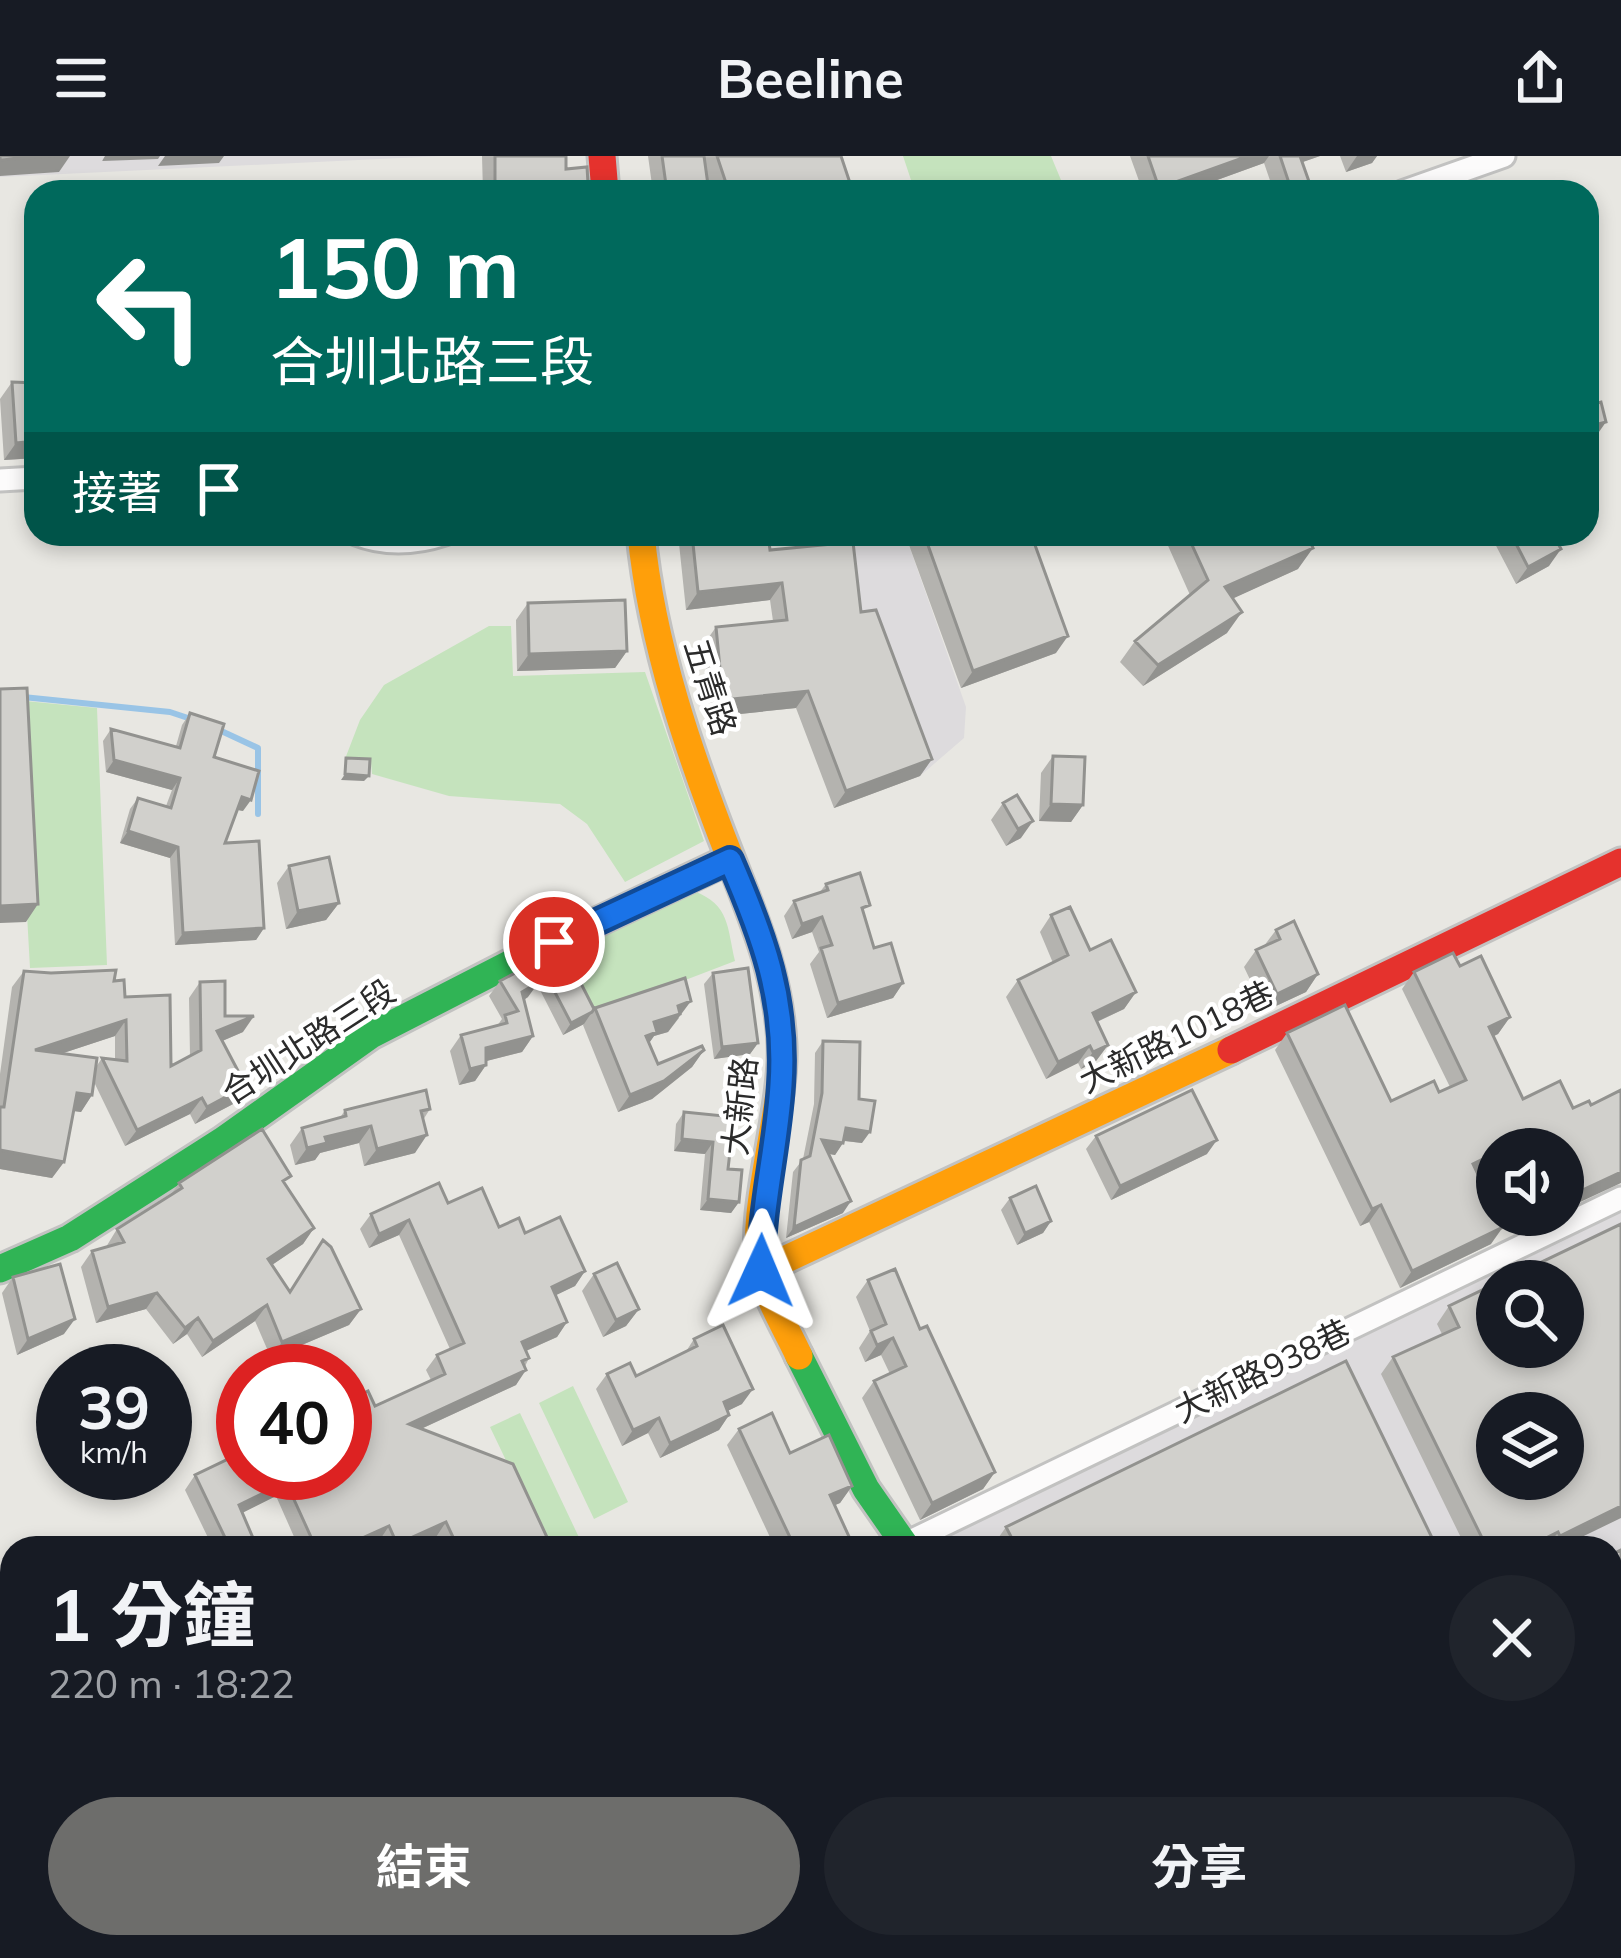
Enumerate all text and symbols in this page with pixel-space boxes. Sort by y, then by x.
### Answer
text: Beeline [717,44,904,112]
icon: menu [48,45,114,111]
icon: share [1507,45,1573,111]
text: 150 m [270,214,520,319]
icon: left [72,228,228,384]
text: 合圳北路三段 [270,327,594,395]
icon: arrive [186,456,252,522]
text: 接著 [72,464,162,520]
street label: 五青路 [676,634,746,740]
pin [503,891,605,993]
icon: arrive [521,909,587,975]
street label: 合圳北路三段 [214,970,402,1112]
street label: 大新路1018巷 [1072,971,1280,1101]
street label: 大新路 [713,1055,765,1157]
map controls [1476,1128,1584,1500]
button: sound [1476,1128,1584,1236]
position arrow [698,1208,824,1334]
button: search [1476,1260,1584,1368]
street label: 大新路938巷 [1167,1310,1357,1430]
speed limit sign: 40 [216,1344,372,1500]
text: 39 [78,1369,150,1444]
button: layers [1476,1392,1584,1500]
text: km/h [80,1433,148,1471]
text: 1 分鐘 [48,1569,255,1659]
button: close [1449,1575,1575,1701]
text: 220 m · 18:22 [48,1659,294,1708]
button: 結束 [48,1797,800,1935]
button: 分享 [824,1797,1575,1935]

